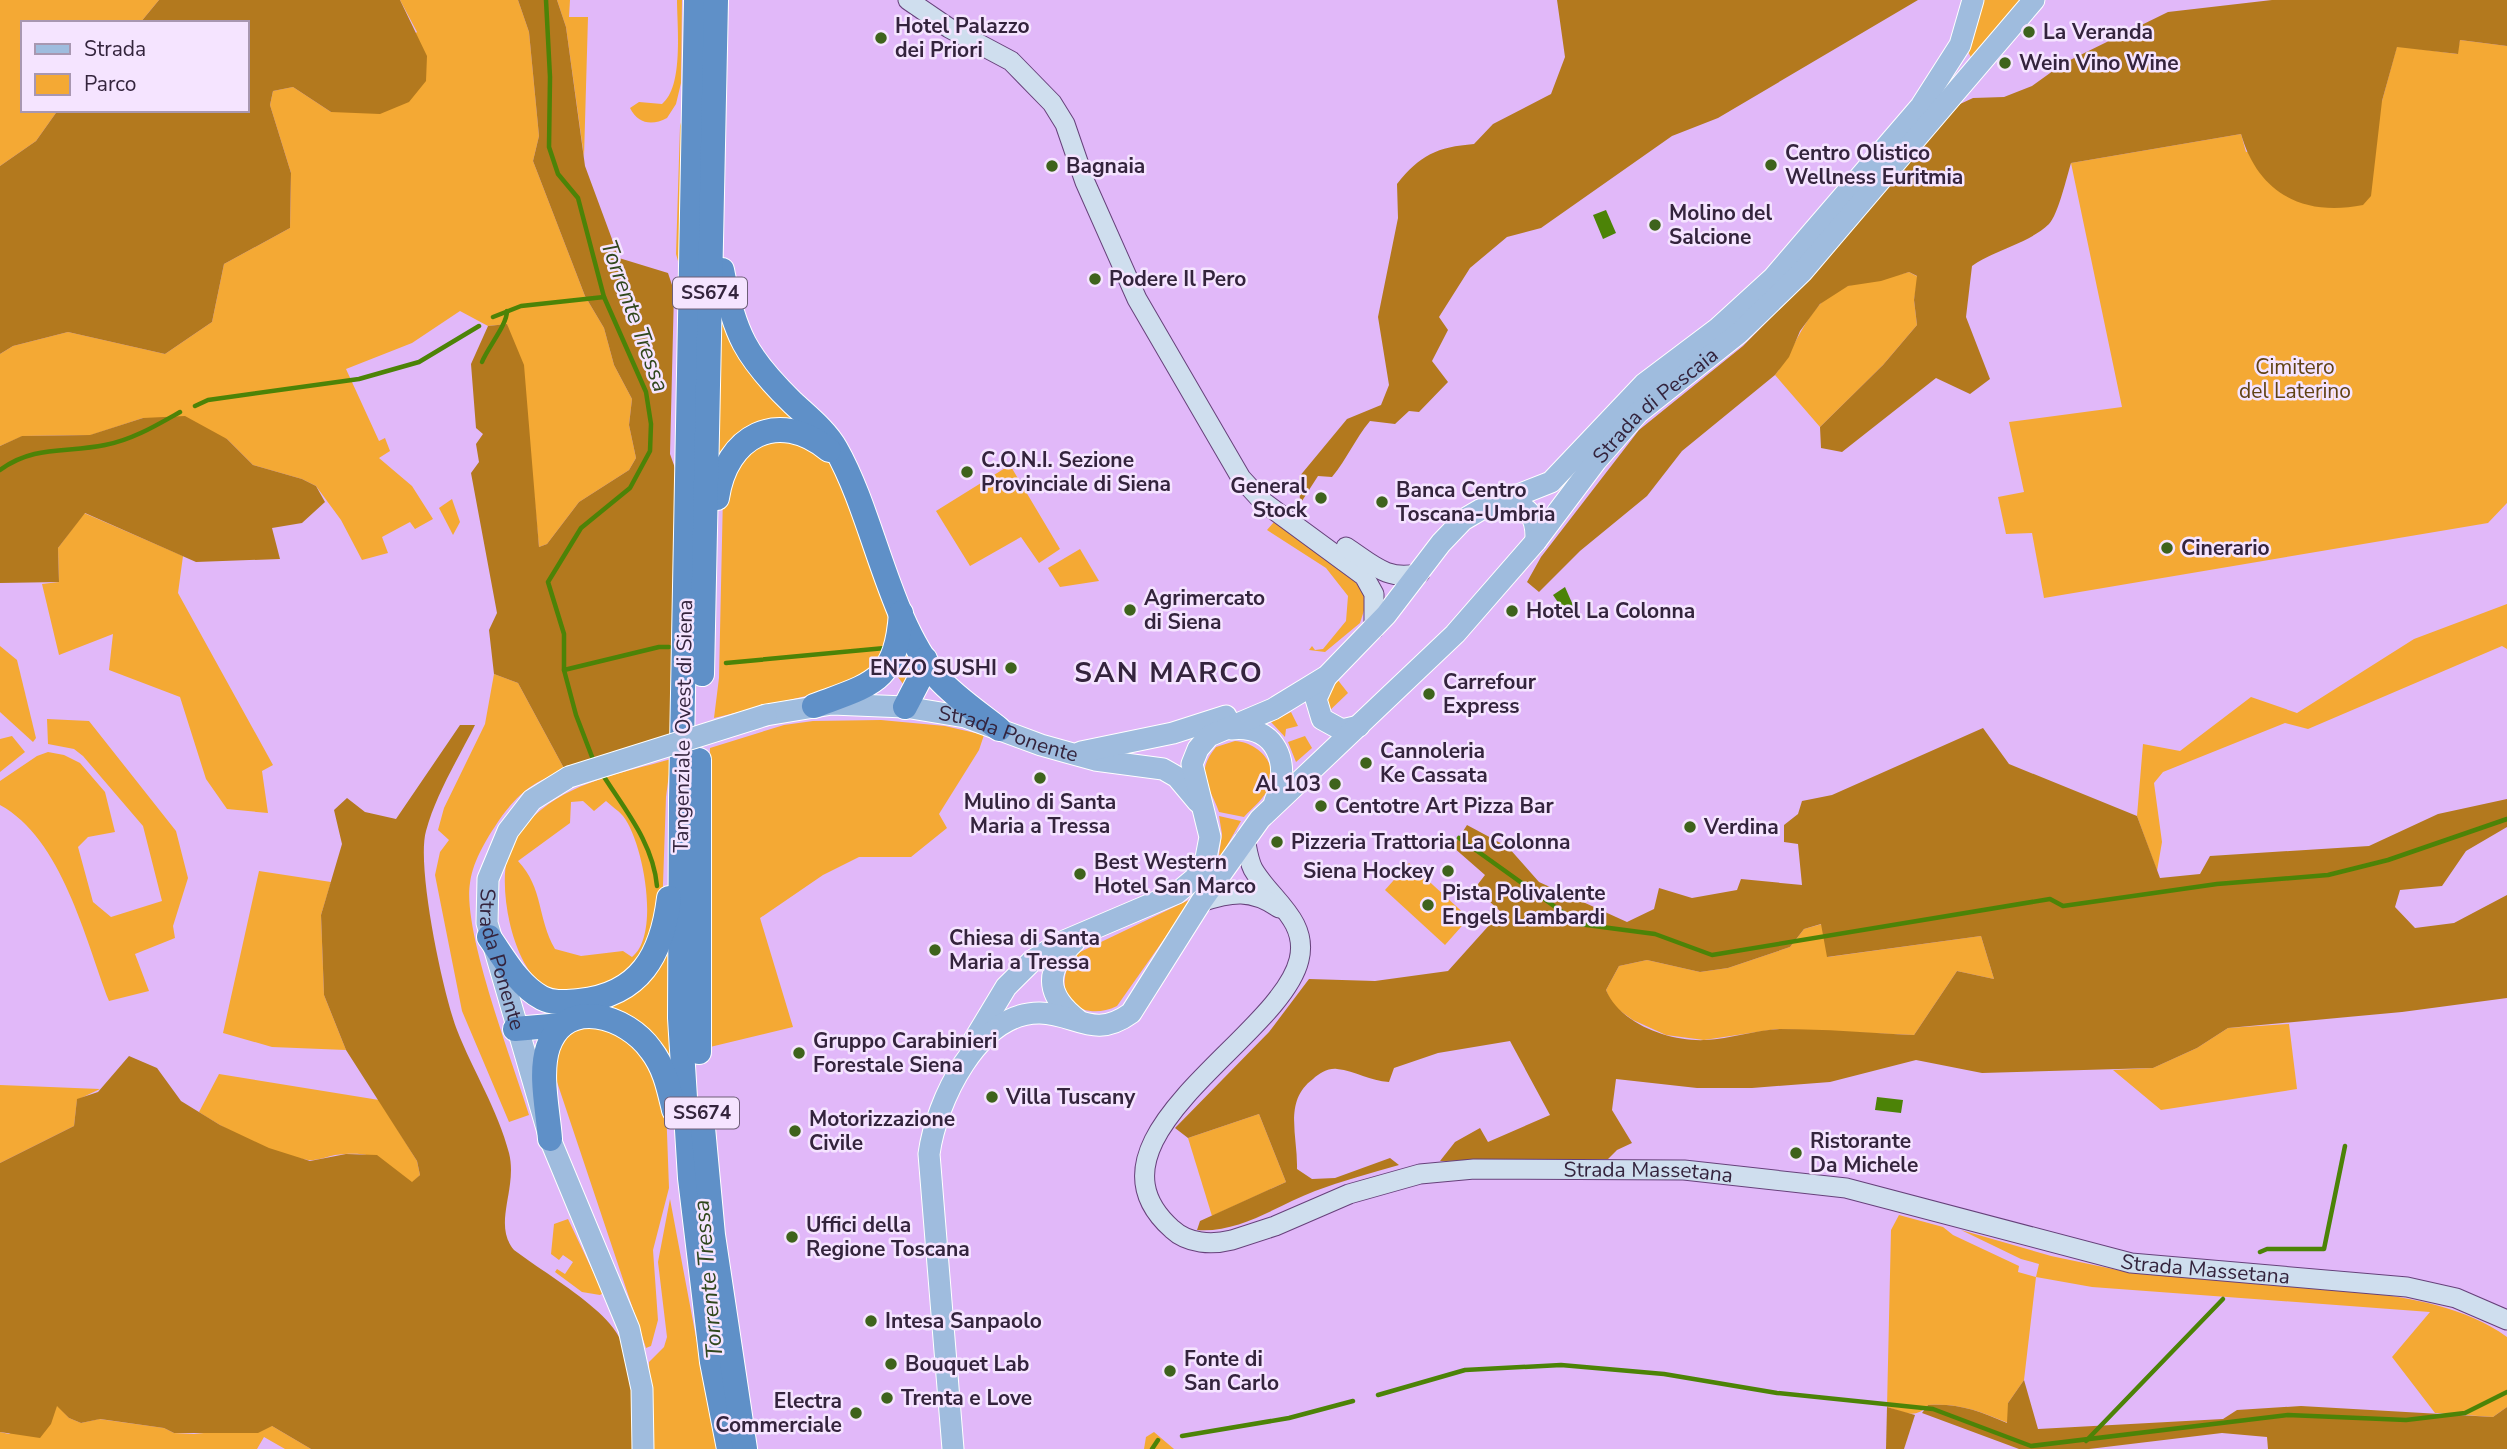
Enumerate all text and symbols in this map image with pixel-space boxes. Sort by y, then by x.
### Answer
place label: Hotel Palazzo dei Priori [895,12,1030,64]
place label: La Veranda [2043,18,2153,46]
legend [21,21,248,112]
marker: La Veranda [2021,24,2037,40]
marker: Hotel Palazzo dei Priori [873,30,889,46]
text: Strada [84,35,146,63]
place label: Wein Vino Wine [2019,49,2179,77]
marker: Wein Vino Wine [1997,55,2013,71]
text: Parco [84,70,137,98]
place label: Centro Olistico Wellness Euritmia [1785,139,1963,191]
place label: Bagnaia [1066,152,1145,180]
marker: Centro Olistico Wellness Euritmia [1763,157,1779,173]
marker: Bagnaia [1044,158,1060,174]
place label: Molino del Salcione [1669,199,1772,251]
marker: Molino del Salcione [1647,217,1663,233]
water label: Torrente Tressa [593,236,677,396]
place label: Podere Il Pero [1109,265,1246,293]
marker: Podere Il Pero [1087,271,1103,287]
road number: SS674 [673,278,747,308]
street label: Strada di Pescaia [1586,341,1724,469]
park label: Cimitero del Laterino [2239,353,2351,405]
place label: C.O.N.I. Sezione Provinciale di Siena [981,446,1171,498]
marker: C.O.N.I. Sezione Provinciale di Siena [959,464,975,480]
place label: General Stock [1230,472,1308,524]
place label: Banca Centro Toscana-Umbria [1396,476,1556,528]
marker: General Stock [1313,490,1329,506]
marker: Banca Centro Toscana-Umbria [1374,494,1390,510]
place label: Cinerario [2181,534,2270,562]
marker: Cinerario [2159,540,2175,556]
place label: Agrimercato di Siena [1144,584,1265,636]
place label: Hotel La Colonna [1526,597,1695,625]
street label: Tangenziale Ovest di Siena [667,599,699,853]
marker: Agrimercato di Siena [1122,602,1138,618]
marker: Hotel La Colonna [1504,603,1520,619]
place label: ENZO SUSHI [870,654,997,682]
district label: SAN MARCO [1074,654,1264,692]
marker: ENZO SUSHI [1003,660,1019,676]
place label: Carrefour Express [1443,668,1537,720]
marker: Carrefour Express [1421,686,1437,702]
street label: Strada Ponente [936,699,1081,769]
place label: Cannoleria Ke Cassata [1380,737,1488,789]
marker: Cannoleria Ke Cassata [1358,755,1374,771]
marker: Mulino di Santa Maria a Tressa [1032,770,1048,786]
place label: Al 103 [1255,770,1321,798]
marker: Al 103 [1327,776,1343,792]
place label: Mulino di Santa Maria a Tressa [964,788,1116,840]
place label: Centotre Art Pizza Bar [1335,792,1554,820]
marker: Centotre Art Pizza Bar [1313,798,1329,814]
place label: Verdina [1703,813,1779,841]
marker: Verdina [1682,819,1698,835]
place label: Pizzeria Trattoria La Colonna [1291,828,1571,856]
marker: Pizzeria Trattoria La Colonna [1269,834,1285,850]
place label: Best Western Hotel San Marco [1094,848,1256,900]
place label: Siena Hockey [1303,857,1435,885]
marker: Siena Hockey [1440,863,1456,879]
marker: Best Western Hotel San Marco [1072,866,1088,882]
place label: Pista Polivalente Engels Lambardi [1442,879,1606,931]
street label: Strada Ponente [473,888,532,1034]
marker: Pista Polivalente Engels Lambardi [1420,897,1436,913]
place label: Chiesa di Santa Maria a Tressa [949,924,1100,976]
marker: Chiesa di Santa Maria a Tressa [927,942,943,958]
place label: Gruppo Carabinieri Forestale Siena [813,1027,997,1079]
marker: Gruppo Carabinieri Forestale Siena [791,1045,807,1061]
place label: Villa Tuscany [1005,1083,1136,1111]
marker: Villa Tuscany [984,1089,1000,1105]
road number: SS674 [665,1098,739,1128]
place label: Motorizzazione Civile [809,1105,955,1157]
marker: Motorizzazione Civile [787,1123,803,1139]
place label: Ristorante Da Michele [1810,1127,1918,1179]
marker: Ristorante Da Michele [1788,1145,1804,1161]
street label: Strada Massetana [1564,1155,1735,1189]
water label: Torrente Tressa [686,1198,730,1360]
place label: Uffici della Regione Toscana [806,1211,970,1263]
marker: Uffici della Regione Toscana [784,1229,800,1245]
street label: Strada Massetana [2118,1247,2291,1291]
place label: Intesa Sanpaolo [885,1307,1042,1335]
marker: Intesa Sanpaolo [863,1313,879,1329]
place label: Fonte di San Carlo [1184,1345,1279,1397]
place label: Bouquet Lab [905,1350,1029,1378]
marker: Bouquet Lab [883,1356,899,1372]
marker: Fonte di San Carlo [1162,1363,1178,1379]
place label: Trenta e Love [901,1384,1032,1412]
place label: Electra Commerciale [715,1387,842,1439]
marker: Trenta e Love [879,1390,895,1406]
marker: Electra Commerciale [848,1405,864,1421]

